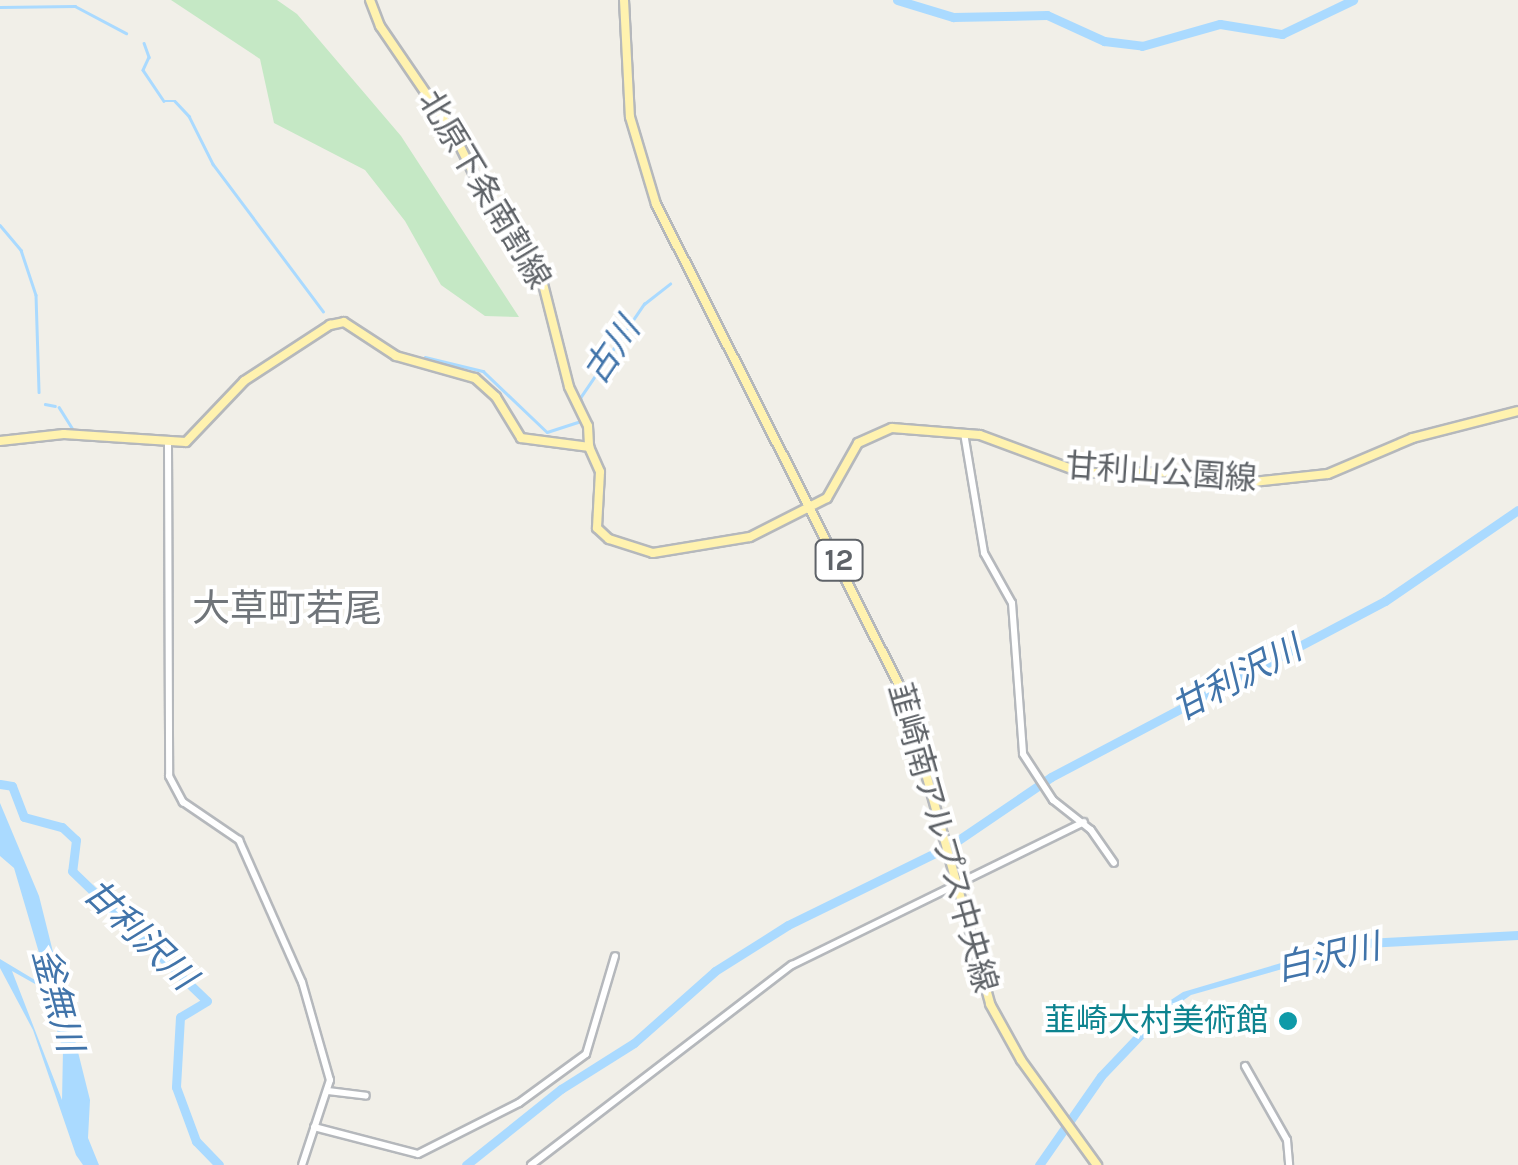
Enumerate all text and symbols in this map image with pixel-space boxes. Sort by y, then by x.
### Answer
street label: 北原下条南割線 [410,84,558,296]
water label: 古川 [575,310,649,392]
street label: 甘利山公園線 [1064,447,1258,499]
road number: 12 [814,535,864,585]
district label: 大草町若尾 [192,586,382,632]
water label: 甘利沢川 [1165,628,1309,730]
street label: 韮崎南アルプス中央線 [879,679,1005,997]
water label: 甘利沢川 [74,871,204,999]
water label: 白沢川 [1272,926,1384,990]
water label: 釜無川 [23,944,91,1056]
place label: 韮崎大村美術館 [1044,1002,1268,1040]
marker: 韮崎大村美術館 [1277,1010,1299,1032]

